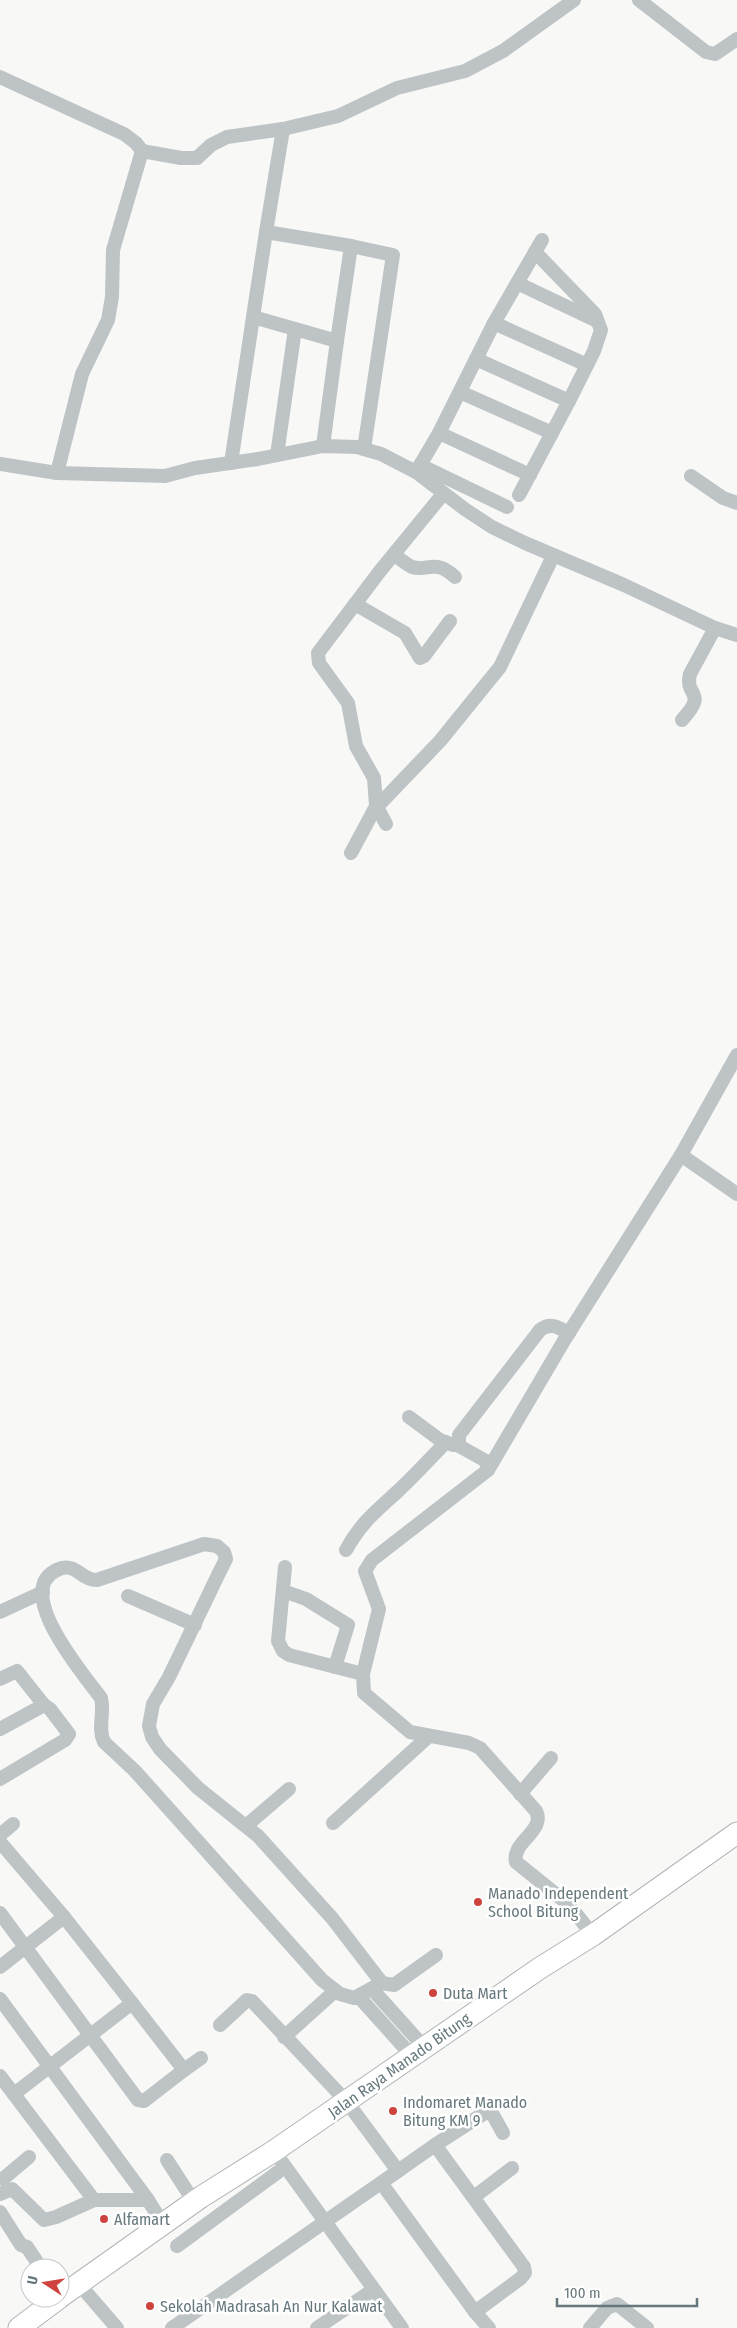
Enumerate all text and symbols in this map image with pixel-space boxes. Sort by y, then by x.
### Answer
place label: Manado Independent School Bitung [488,1884,629,1921]
marker: Manado Independent School Bitung [472,1896,484,1908]
place label: Duta Mart [443,1984,508,2003]
marker: Duta Mart [427,1987,439,1999]
street label: Jalan Raya Manado Bitung [324,2009,475,2122]
place label: Indomaret Manado Bitung KM 9 [403,2093,527,2130]
marker: Indomaret Manado Bitung KM 9 [387,2105,399,2117]
place label: Alfamart [114,2210,171,2229]
marker: Alfamart [98,2213,110,2225]
north arrow [20,2258,70,2308]
text: U [24,2275,42,2286]
scale bar [557,2276,697,2308]
text: 100 m [564,2284,601,2302]
place label: Sekolah Madrasah An Nur Kalawat [160,2297,383,2316]
marker: Sekolah Madrasah An Nur Kalawat [144,2300,156,2312]

